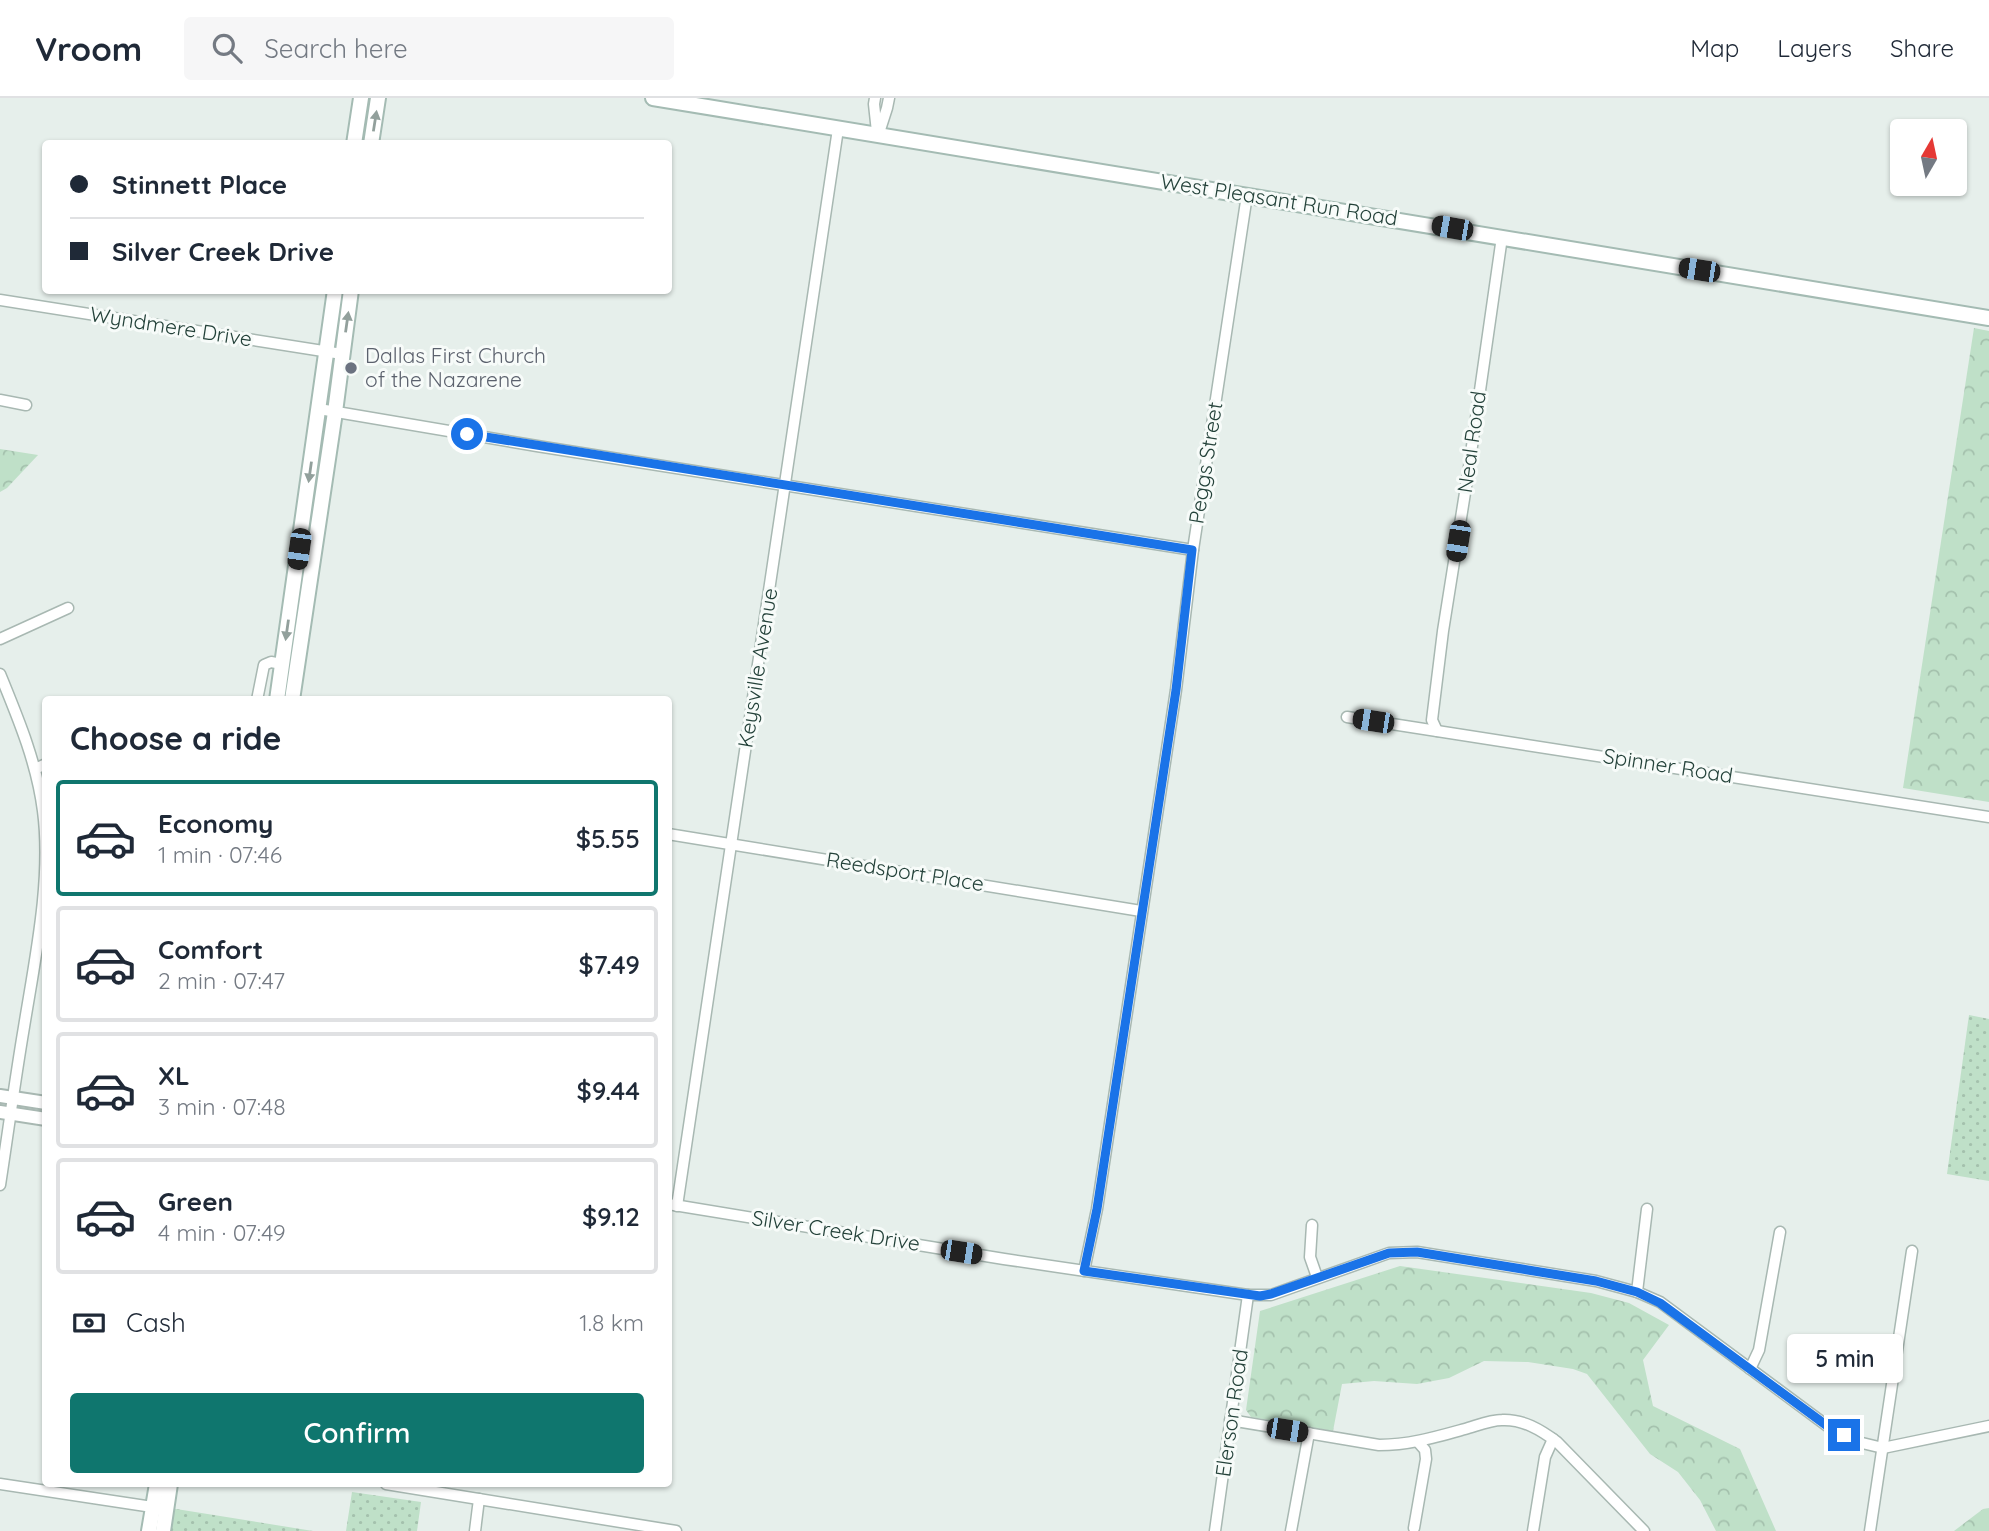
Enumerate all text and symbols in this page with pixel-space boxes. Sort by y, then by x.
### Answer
search box [184,17,674,80]
text: Vroom [35,28,142,69]
icon: search [208,29,246,67]
text: Search here [264,32,408,65]
text: Map [1690,33,1739,63]
text: Layers [1777,33,1852,63]
text: Share [1890,33,1954,63]
one-way arrow [370,110,381,132]
north arrow [1890,119,1967,196]
map controls [1890,119,1967,196]
street label: West Pleasant Run Road [1159,167,1400,231]
text: Stinnett Place [112,168,287,201]
car [1430,214,1475,242]
text: Silver Creek Drive [112,235,334,268]
car [1677,256,1722,284]
street label: Wyndmere Drive [88,300,254,352]
one-way arrow [341,311,352,333]
place label: Dallas First Church of the Nazarene [365,342,546,392]
marker: Dallas First Church of the Nazarene [343,360,359,376]
street label: Neal Road [1451,389,1491,494]
street label: Peggs Street [1183,400,1227,526]
route start [451,418,483,450]
one-way arrow [304,461,315,483]
car [1445,519,1472,563]
car [286,527,313,571]
street label: Keysville Avenue [732,586,782,750]
one-way arrow [281,620,292,642]
car [1351,707,1396,735]
text: Choose a ride [70,718,282,758]
street label: Spinner Road [1601,742,1735,788]
icon: car [74,807,137,870]
text: Economy [158,807,273,840]
text: $5.55 [576,822,640,855]
text: 1 min · 07:46 [158,840,282,869]
street label: Reedsport Place [824,846,986,896]
icon: car [74,933,137,996]
text: Comfort [158,933,263,966]
text: $7.49 [579,948,640,981]
text: 2 min · 07:47 [158,966,285,995]
icon: car [74,1059,137,1122]
text: XL [158,1059,190,1092]
text: $9.44 [577,1074,640,1107]
text: 3 min · 07:48 [158,1092,286,1121]
icon: car [74,1185,137,1248]
text: Green [158,1185,233,1218]
text: $9.12 [582,1200,640,1233]
street label: Silver Creek Drive [750,1204,922,1256]
text: 4 min · 07:49 [158,1218,286,1247]
car [939,1238,984,1266]
icon: cash [70,1304,108,1342]
text: Cash [126,1306,186,1339]
text: 1.8 km [579,1308,644,1337]
callout: 5 min [1786,1334,1902,1382]
text: 5 min [1815,1344,1875,1373]
street label: Elerson Road [1209,1347,1253,1479]
button: Confirm [70,1393,644,1473]
car [1265,1416,1310,1444]
route end [1828,1419,1860,1451]

